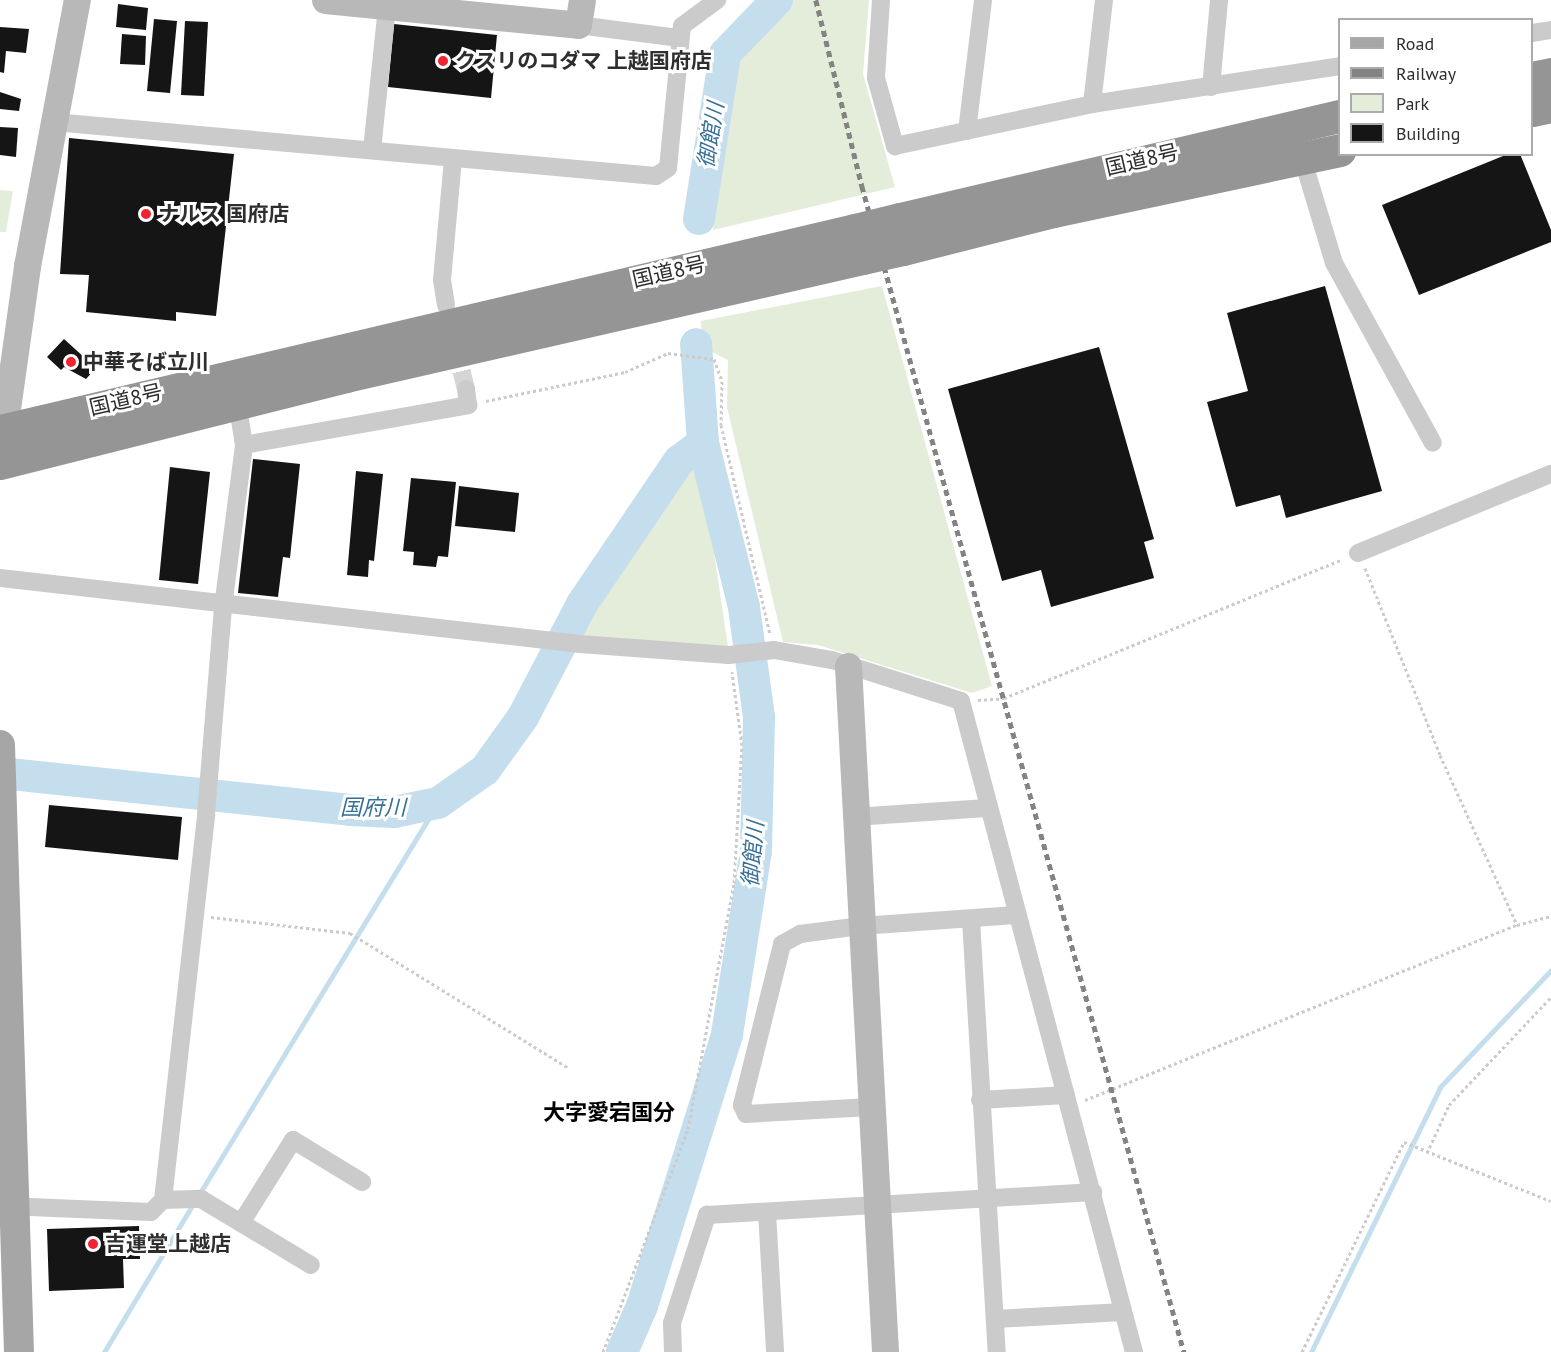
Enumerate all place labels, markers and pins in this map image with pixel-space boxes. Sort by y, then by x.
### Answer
place label: クスリのコダマ 上越国府店 [455,48,712,74]
marker: クスリのコダマ 上越国府店 [436,54,450,68]
place label: ナルス 国府店 [158,201,289,227]
marker: ナルス 国府店 [139,207,153,221]
place label: 中華そば立川 [83,349,209,375]
marker: 中華そば立川 [64,355,78,369]
place label: 吉運堂上越店 [105,1231,231,1257]
marker: 吉運堂上越店 [86,1237,100,1251]

